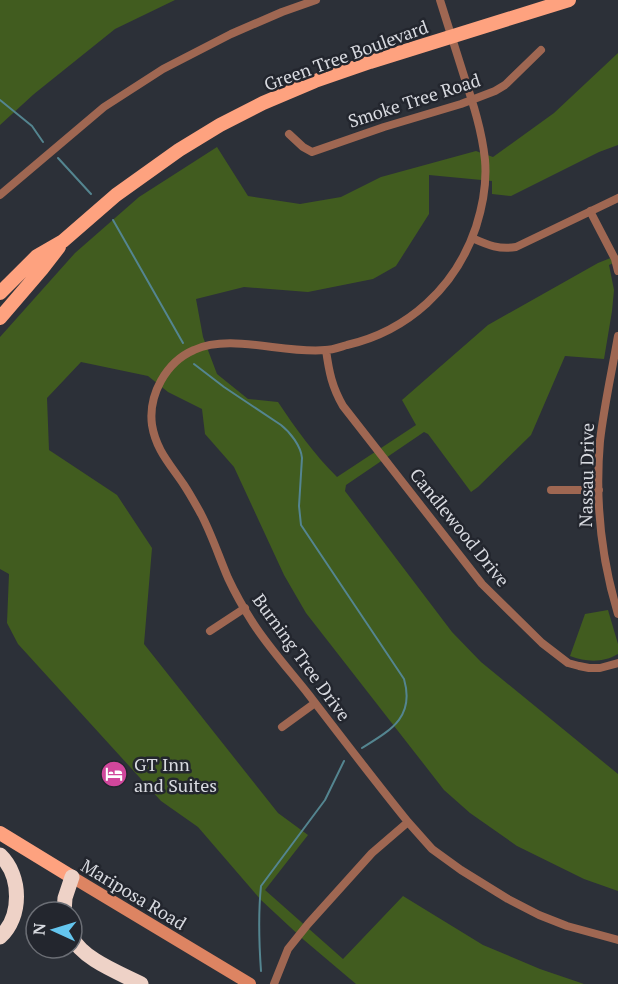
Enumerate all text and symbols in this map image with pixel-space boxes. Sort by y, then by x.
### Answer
street label: Green Tree Boulevard [261,14,431,96]
street label: Smoke Tree Road [345,67,483,133]
street label: Nassau Drive [573,423,599,527]
street label: Candlewood Drive [405,463,515,591]
street label: Burning Tree Drive [248,589,356,725]
place label: GT Inn and Suites [134,752,217,797]
hotel icon: GT Inn and Suites [99,759,129,789]
street label: Mariposa Road [77,853,191,935]
north arrow [24,900,84,960]
text: N [28,922,50,936]

